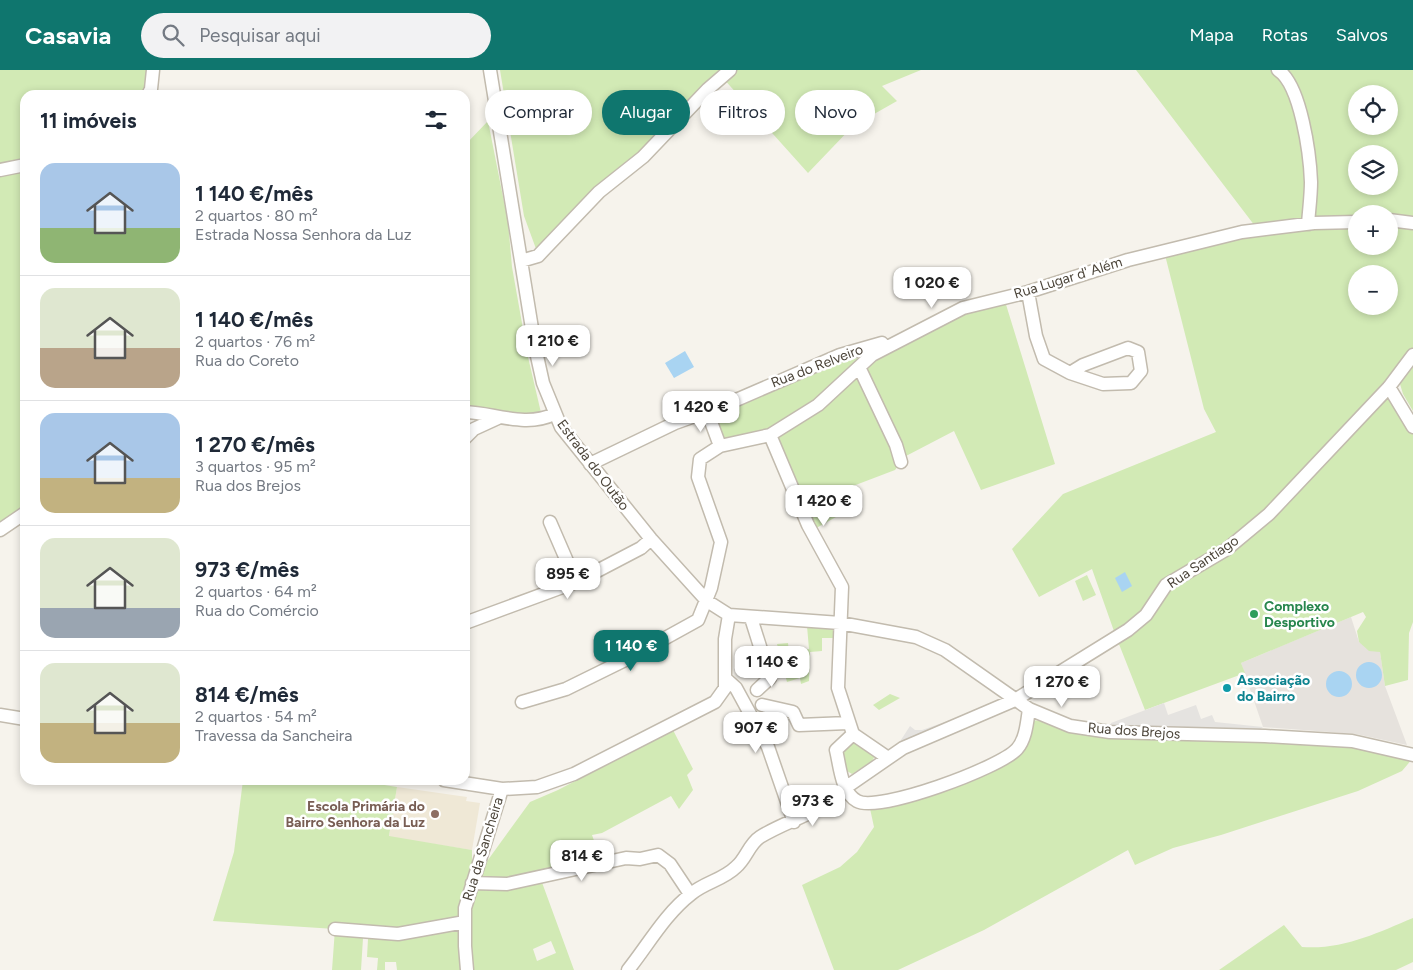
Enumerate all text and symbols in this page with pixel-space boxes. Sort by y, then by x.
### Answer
search box [141,13,491,58]
text: Casavia [25,21,111,50]
icon: search [159,21,187,49]
text: Pesquisar aqui [199,24,321,47]
text: Mapa [1190,24,1234,46]
text: Rotas [1262,24,1308,46]
text: Salvos [1336,24,1388,46]
map controls [1348,85,1398,315]
button: locate [1348,85,1398,135]
chip: Comprar [485,90,592,135]
chip: Alugar [602,90,690,135]
chip: Filtros [700,90,785,135]
chip: Novo [795,90,875,135]
icon: filters [422,106,450,134]
text: 11 imóveis [40,108,137,133]
button: layers [1348,145,1398,195]
text: 1 140 €/mês [195,181,313,206]
icon: home [80,183,140,243]
button: + [1348,205,1398,255]
text: 2 quartos · 80 m² [195,206,318,225]
text: Estrada Nossa Senhora da Luz [195,225,412,244]
street label: Rua Lugar d' Além [1012,253,1124,303]
button: − [1348,265,1398,315]
pin: 1 020 € [886,266,978,309]
text: 1 020 € [904,273,960,292]
text: 1 140 €/mês [195,307,313,332]
icon: home [80,308,140,368]
pin: 1 210 € [507,324,599,367]
text: 1 210 € [527,331,579,350]
text: 2 quartos · 76 m² [195,332,315,351]
street label: Rua do Relveiro [769,341,865,391]
text: Rua do Coreto [195,351,299,370]
pin: 1 420 € [655,390,747,433]
text: 1 420 € [673,397,729,416]
street label: Estrada do Outão [553,416,633,514]
text: 1 270 €/mês [195,432,315,457]
icon: home [80,433,140,493]
text: 3 quartos · 95 m² [195,457,316,476]
text: Rua dos Brejos [195,476,301,495]
pin: 1 420 € [778,484,870,527]
text: 1 420 € [796,491,852,510]
street label: Rua Santiago [1164,532,1242,592]
text: 973 €/mês [195,557,299,582]
icon: home [80,558,140,618]
pin: 895 € [533,558,603,600]
text: 895 € [546,564,590,583]
text: 2 quartos · 64 m² [195,582,317,601]
place label: Complexo Desportivo [1264,598,1335,631]
text: Rua do Comércio [195,601,319,620]
marker: Complexo Desportivo [1248,608,1260,620]
pin: 1 140 € [585,630,677,672]
text: 1 140 € [605,636,657,655]
pin: 1 140 € [726,646,818,688]
text: 1 140 € [746,652,798,671]
pin: 1 270 € [1016,666,1108,708]
text: 1 270 € [1035,672,1089,691]
place label: Associação do Bairro [1237,672,1310,705]
text: 814 €/mês [195,682,298,707]
marker: Associação do Bairro [1221,682,1233,694]
icon: home [80,683,140,743]
text: 2 quartos · 54 m² [195,707,317,726]
pin: 907 € [721,712,791,754]
text: 907 € [734,718,778,737]
street label: Rua dos Brejos [1087,719,1181,743]
text: Travessa da Sancheira [195,726,352,745]
pin: 973 € [778,784,848,827]
text: 973 € [792,791,834,810]
street label: Rua da Sancheira [459,795,507,903]
place label: Escola Primária do Bairro Senhora da Luz [286,798,425,831]
marker: Escola Primária do Bairro Senhora da Luz [429,808,441,820]
pin: 814 € [547,840,617,882]
text: 814 € [561,846,603,865]

